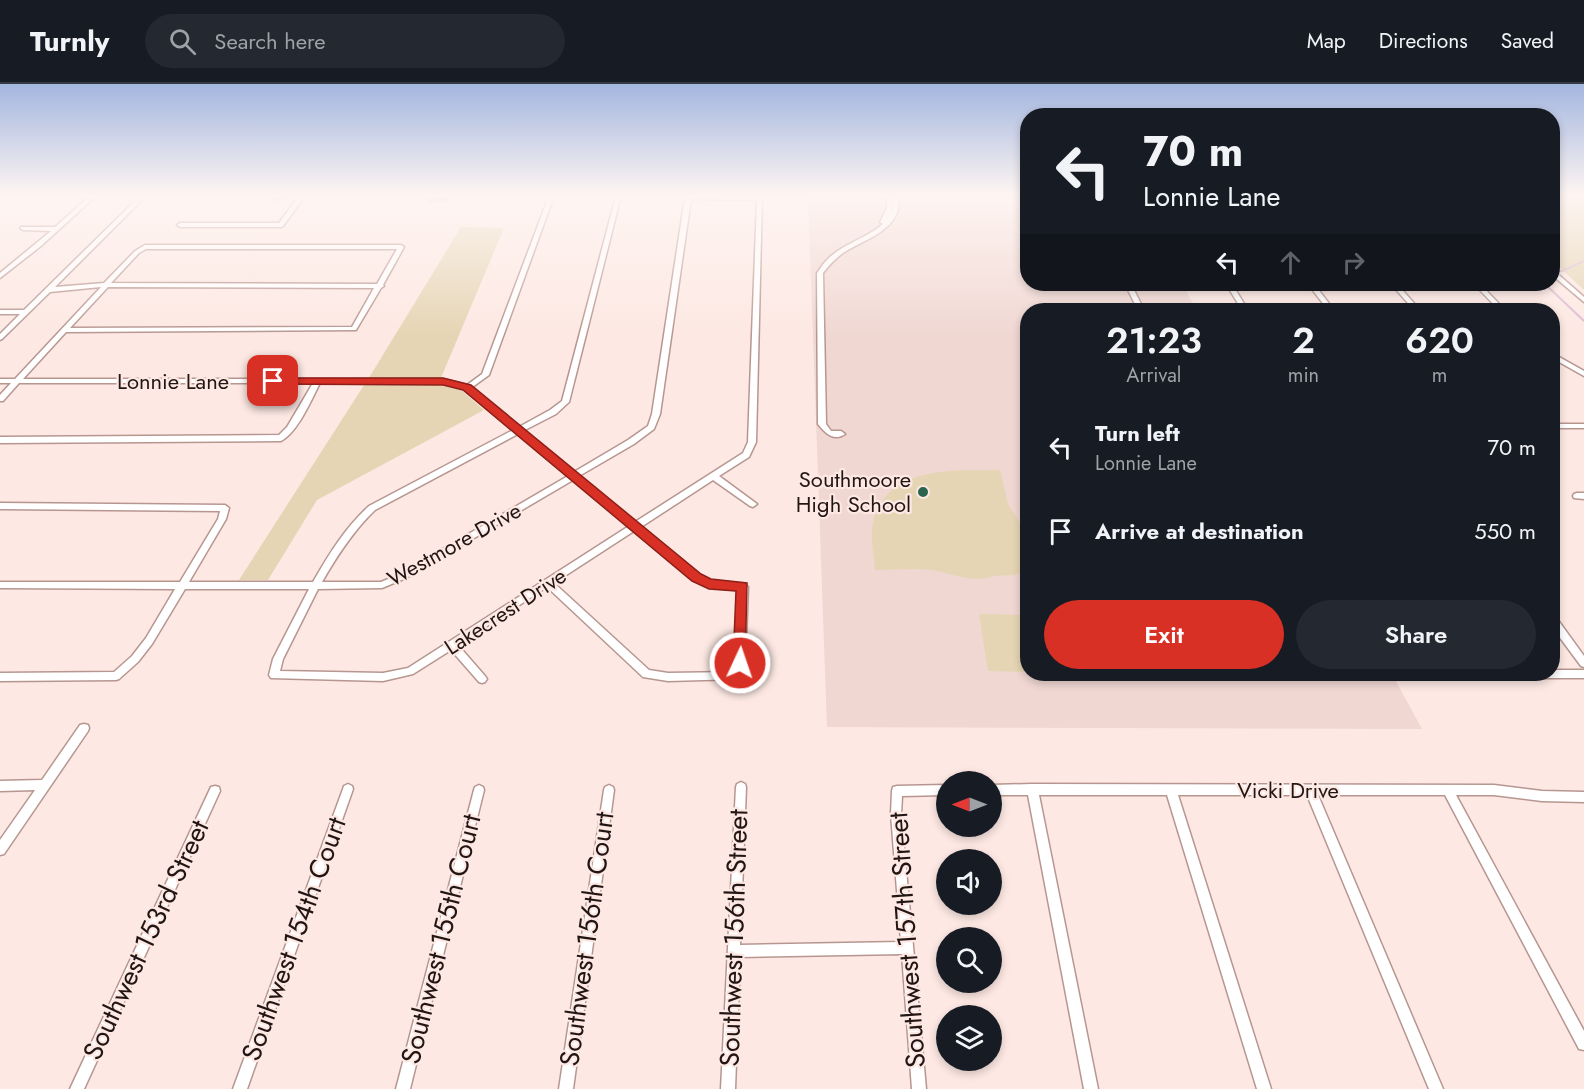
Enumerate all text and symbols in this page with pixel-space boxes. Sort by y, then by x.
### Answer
search box [145,14,565,68]
text: Turnly [30,21,109,62]
icon: search [166,25,199,58]
text: Search here [214,25,326,57]
text: Map [1307,26,1346,56]
text: Directions [1379,26,1468,56]
text: Saved [1501,26,1554,56]
text: 70 m [1143,121,1243,182]
icon: left [1044,132,1122,210]
text: Lonnie Lane [1143,177,1280,216]
icon: left [1211,246,1244,279]
icon: ahead [1274,246,1307,279]
icon: right [1337,246,1370,279]
text: 21:23 [1106,314,1202,366]
text: 2 [1292,314,1315,366]
text: 620 [1405,314,1474,366]
pin [247,355,298,406]
text: Arrival [1126,361,1181,390]
text: min [1288,361,1319,390]
text: m [1432,361,1447,390]
icon: arrive [256,364,289,397]
street label: Lonnie Lane [117,365,229,397]
text: Turn left [1095,417,1180,449]
icon: left [1044,431,1077,464]
text: 70 m [1487,431,1536,463]
text: Lonnie Lane [1095,449,1197,478]
place label: Southmoore High School [796,463,911,520]
marker: Southmoore High School [916,485,930,499]
street label: Westmore Drive [381,494,527,594]
icon: arrive [1044,515,1077,548]
text: Arrive at destination [1095,515,1304,547]
text: 550 m [1474,515,1536,547]
street label: Lakecrest Drive [438,559,572,663]
button: Exit [1044,600,1284,669]
button: Share [1296,600,1536,669]
position arrow [708,631,772,695]
north arrow [936,771,1002,837]
map controls [936,771,1002,1071]
street label: Vicki Drive [1237,774,1339,806]
street label: Southwest 156th Street [710,808,758,1067]
street label: Southwest 155th Court [391,809,491,1068]
street label: Southwest 156th Court [549,809,624,1069]
street label: Southwest 157th Street [878,810,935,1069]
street label: Southwest 154th Court [231,811,356,1066]
street label: Southwest 153rd Street [73,813,219,1066]
button: sound [936,849,1002,915]
button: search [936,927,1002,993]
button: layers [936,1005,1002,1071]

